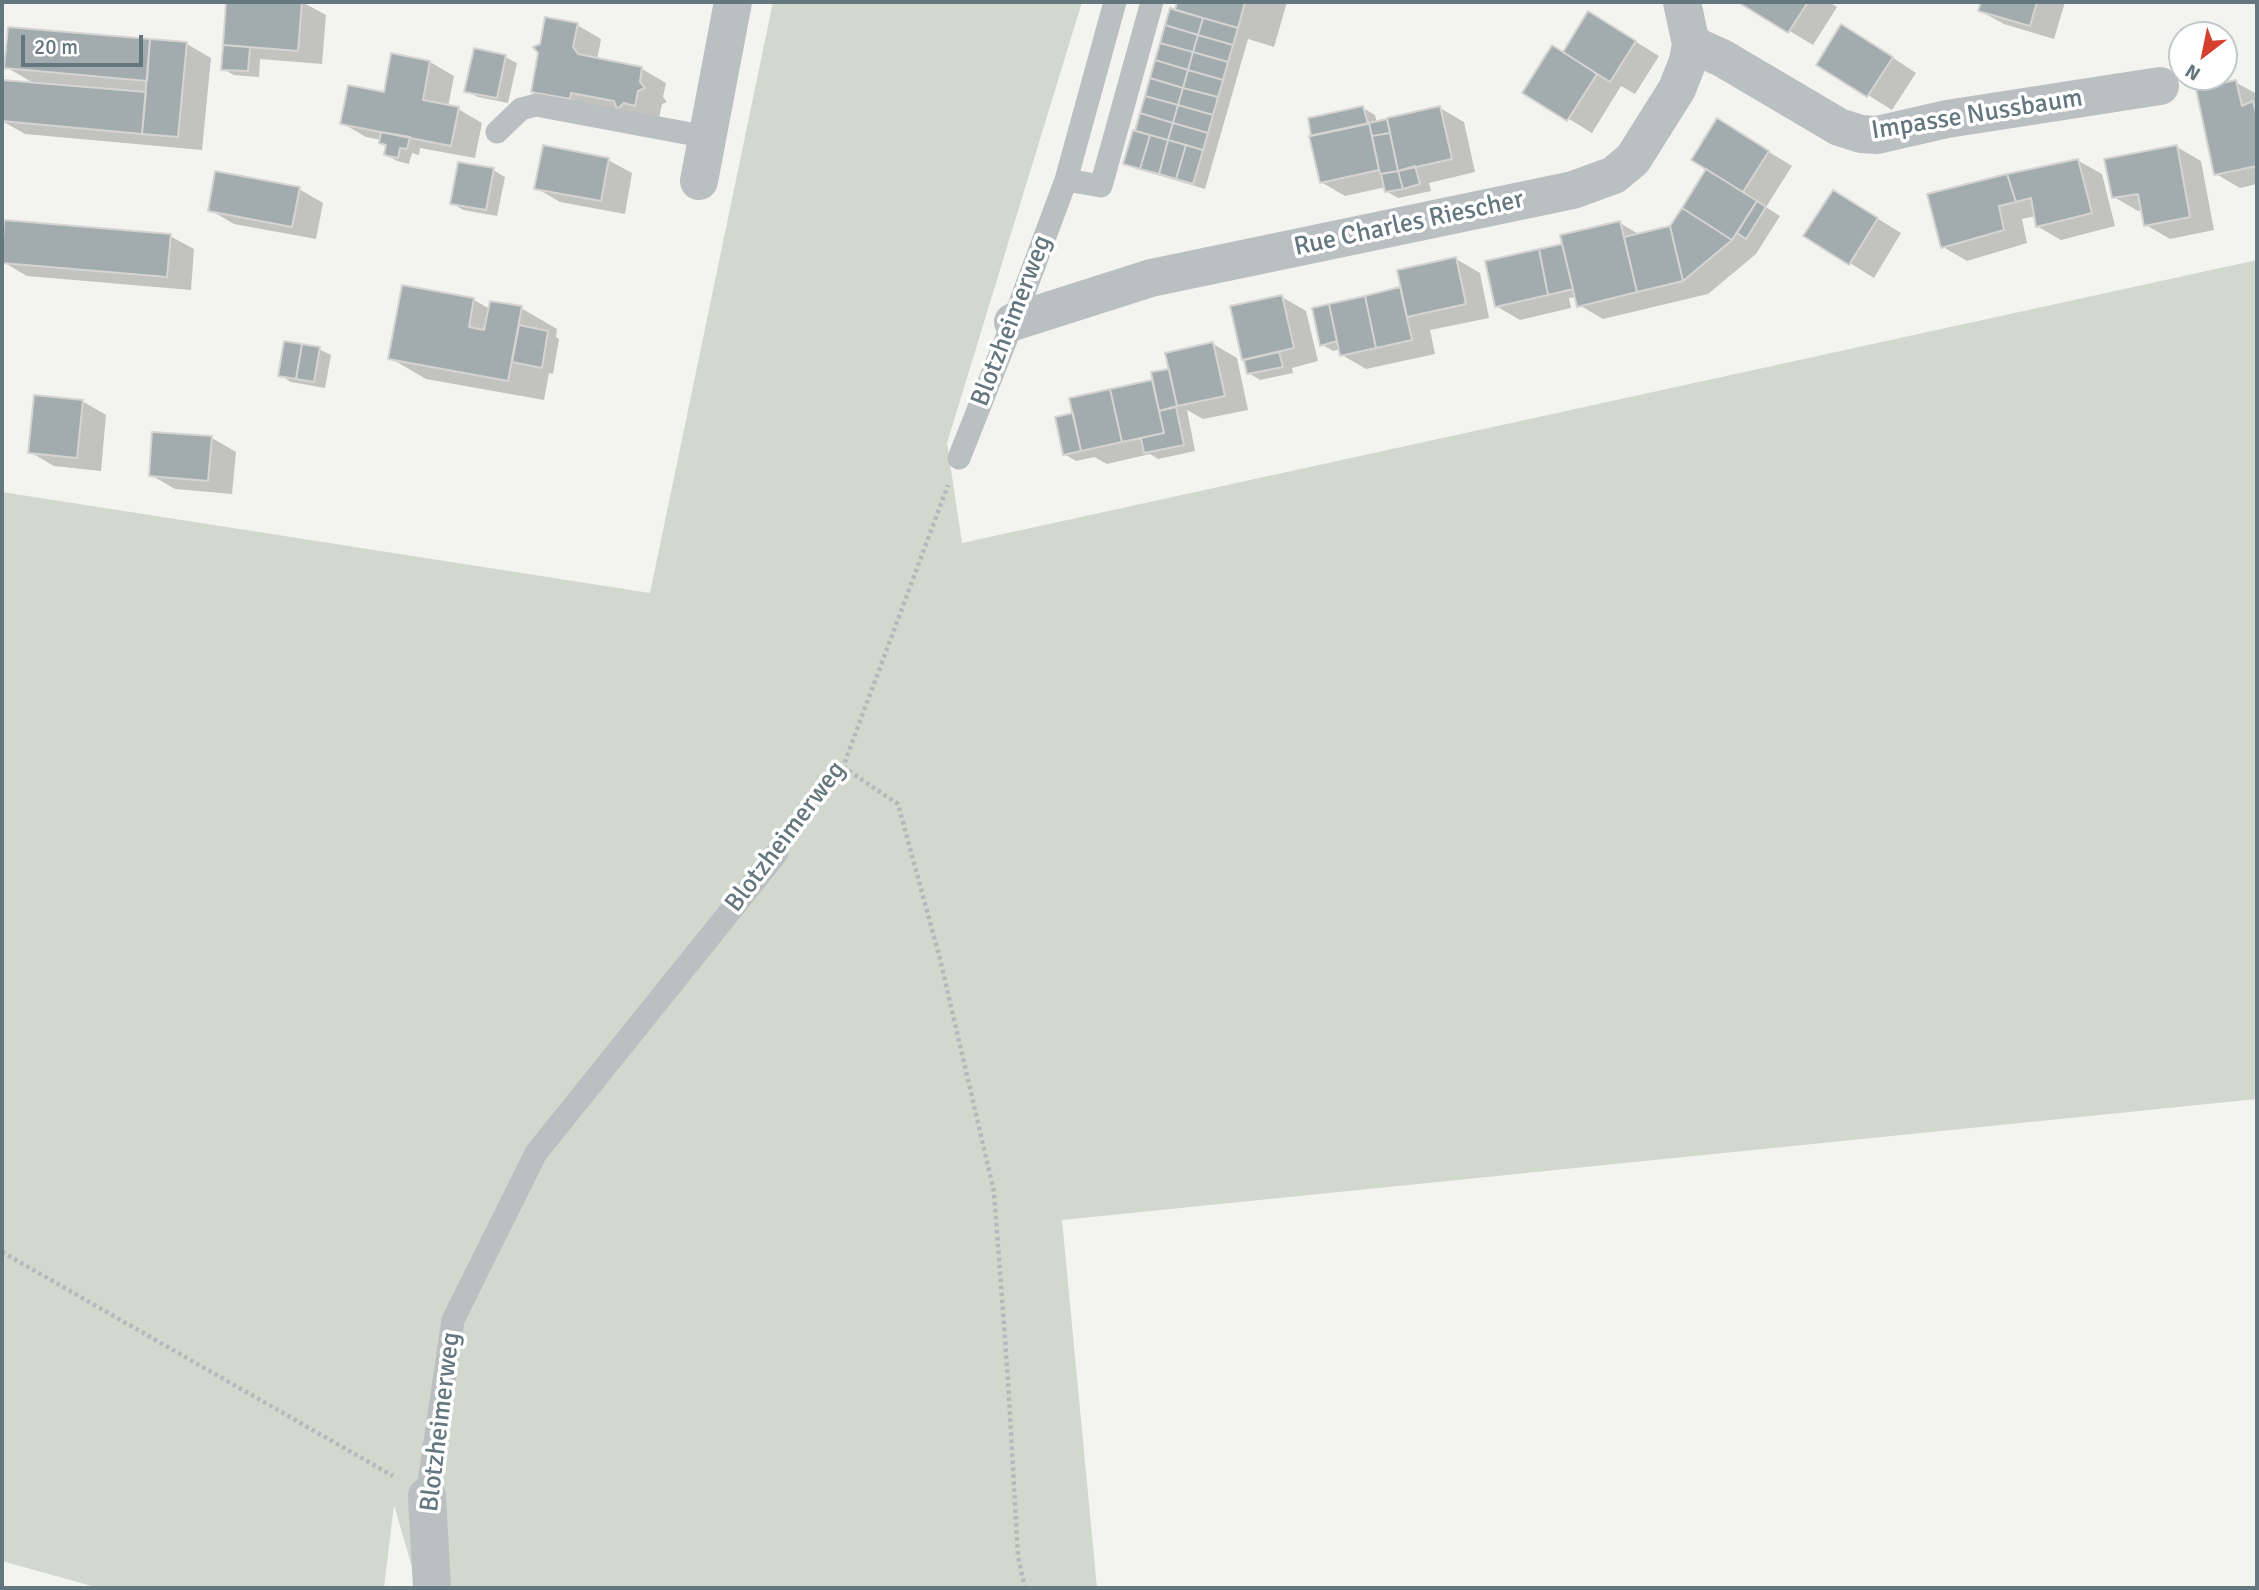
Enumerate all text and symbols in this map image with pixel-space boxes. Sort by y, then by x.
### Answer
scale bar [24,21,147,65]
north arrow [2168,21,2238,91]
text: 20 m [34,34,78,60]
text: N [2181,58,2205,86]
street label: Impasse Nussbaum [1869,83,2085,147]
street label: Rue Charles Riescher [1291,184,1527,264]
street label: Blotzheimerweg [965,231,1059,411]
street label: Blotzheimerweg [719,755,853,919]
street label: Blotzheimerweg [415,1330,467,1514]

